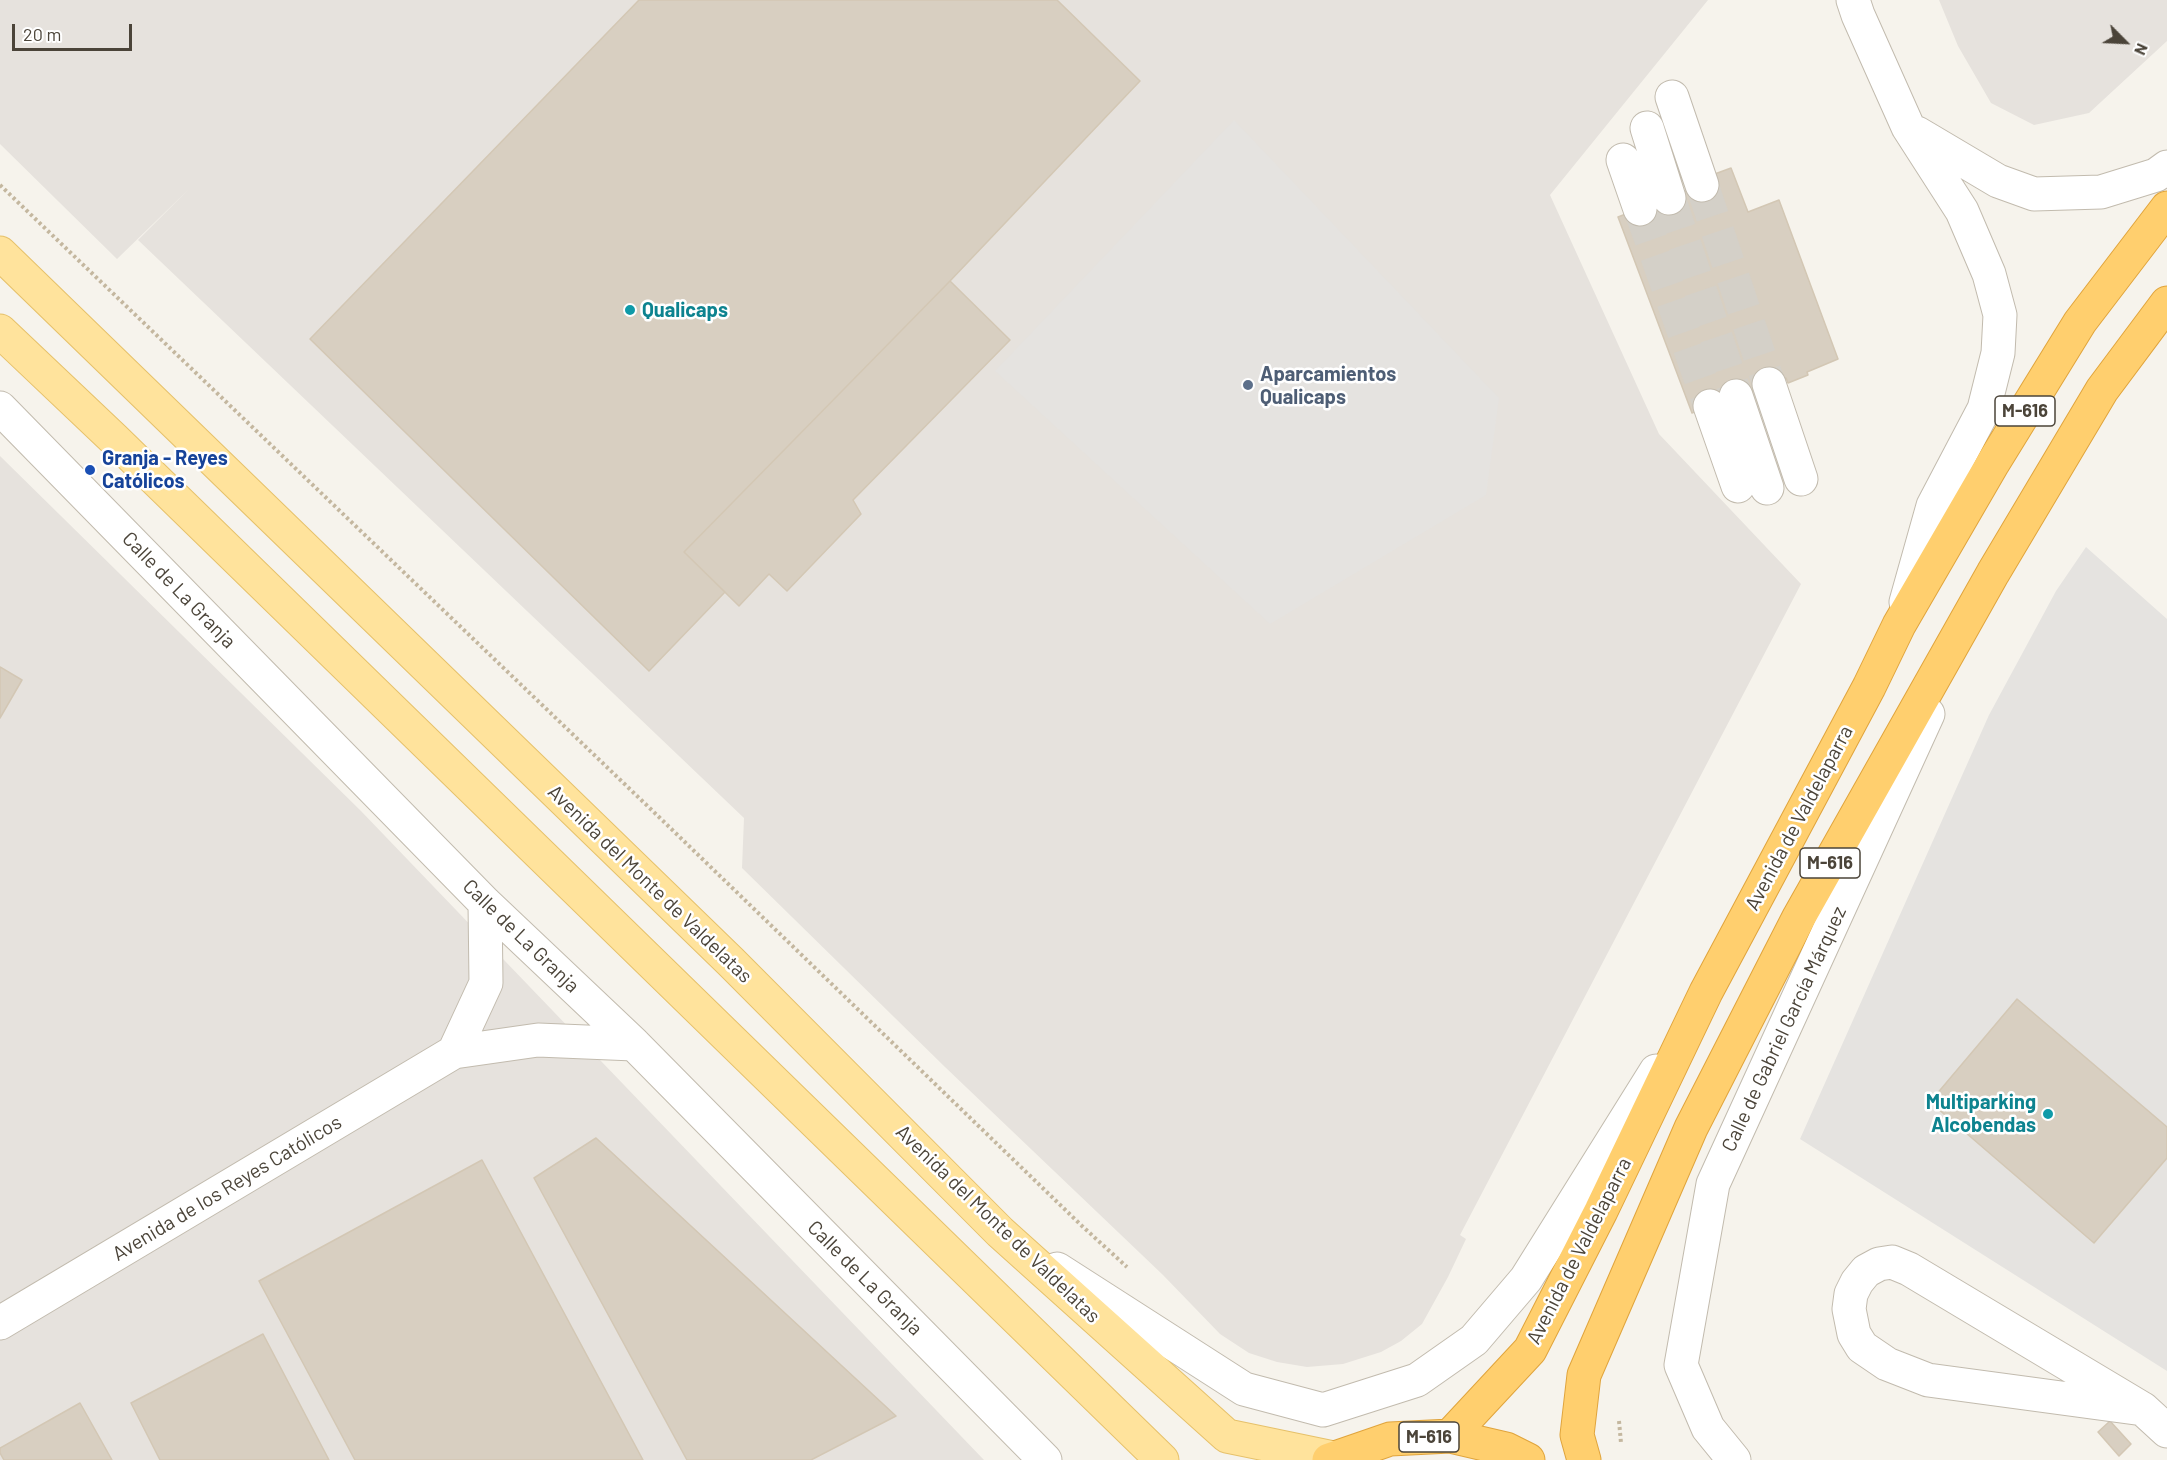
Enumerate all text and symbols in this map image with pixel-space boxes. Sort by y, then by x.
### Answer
scale bar [15,12,135,50]
north arrow [2095,12,2155,72]
text: 20 m [23,23,61,45]
text: N [2131,41,2153,58]
place label: Qualicaps [642,298,728,322]
marker: Qualicaps [623,303,637,317]
place label: Aparcamientos Qualicaps [1260,362,1396,409]
marker: Aparcamientos Qualicaps [1241,378,1255,392]
road number: M-616 [1995,396,2055,426]
place label: Granja - Reyes Católicos [102,446,228,493]
marker: Granja - Reyes Católicos [83,463,97,477]
street label: Calle de La Granja [117,527,241,653]
street label: Avenida de Valdelaparra [1740,721,1858,915]
street label: Avenida del Monte de Valdelatas [543,780,757,988]
road number: M-616 [1800,848,1860,878]
street label: Calle de La Granja [458,874,584,998]
street label: Calle de Gabriel García Márquez [1717,903,1851,1155]
place label: Multiparking Alcobendas [1926,1090,2036,1137]
marker: Multiparking Alcobendas [2041,1107,2055,1121]
street label: Avenida de los Reyes Católicos [108,1110,346,1266]
street label: Avenida del Monte de Valdelatas [891,1120,1105,1328]
street label: Avenida de Valdelaparra [1522,1154,1636,1348]
street label: Calle de La Granja [802,1215,928,1341]
road number: M-616 [1399,1422,1459,1452]

